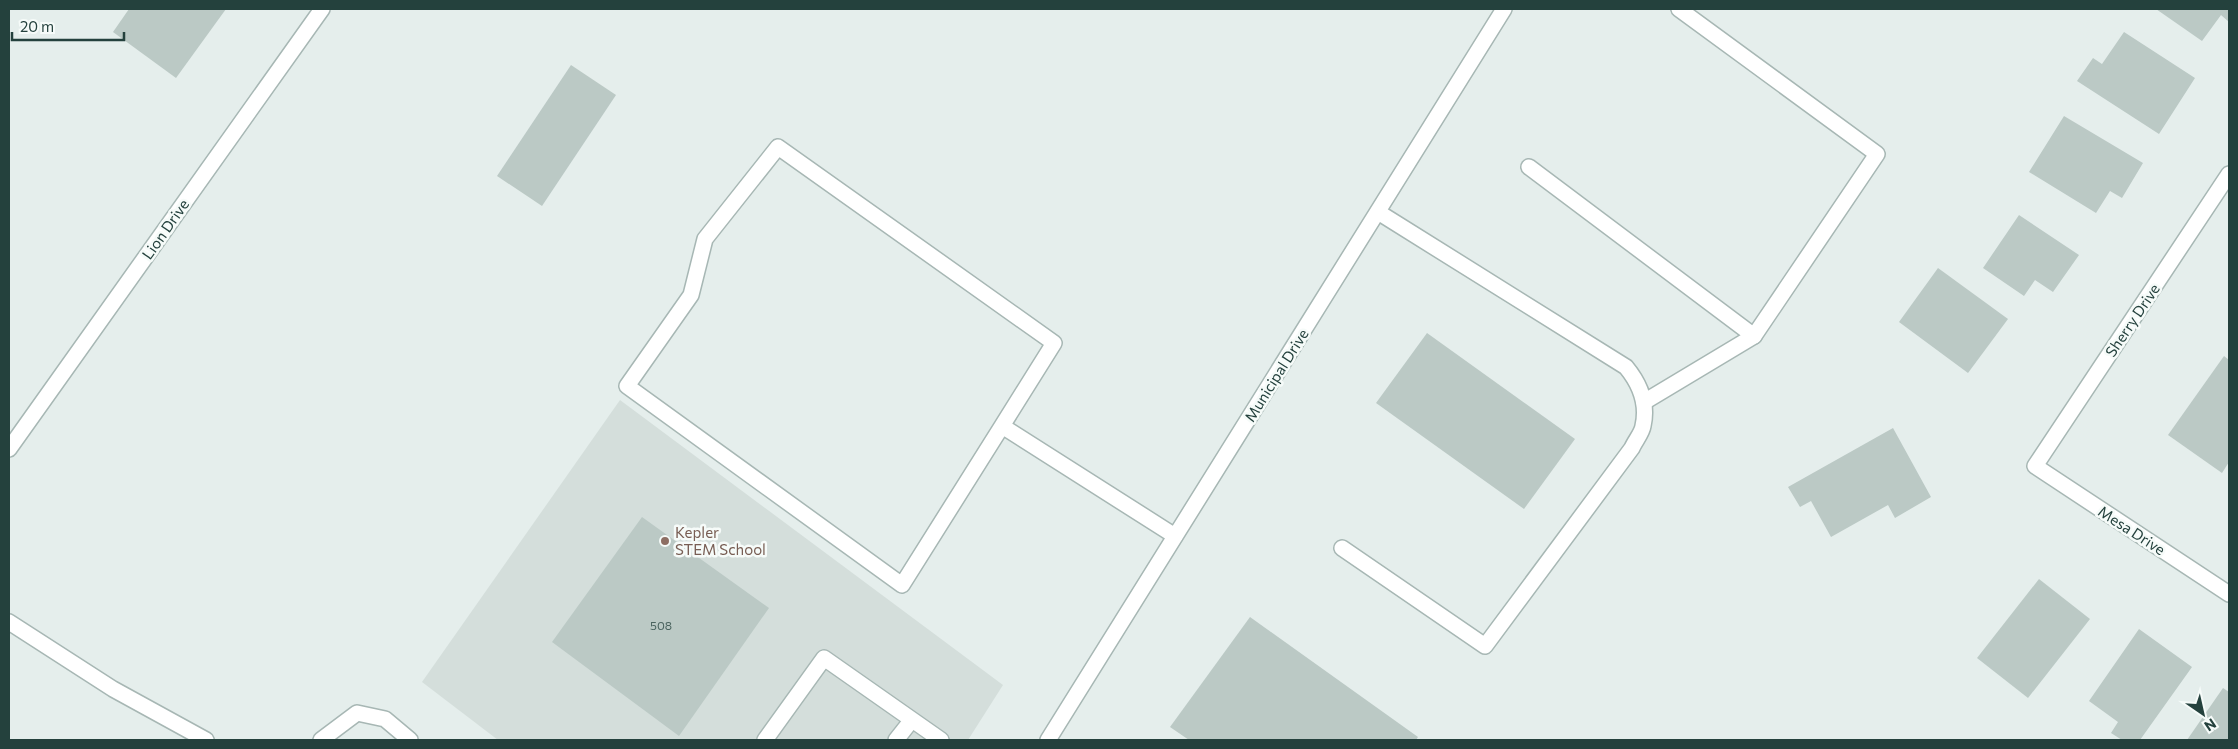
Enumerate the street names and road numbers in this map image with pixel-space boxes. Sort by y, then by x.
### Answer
street label: Lion Drive [138,195,192,262]
street label: Sherry Drive [2101,280,2163,360]
street label: Municipal Drive [1240,325,1312,425]
street label: Mesa Drive [2095,502,2169,558]

